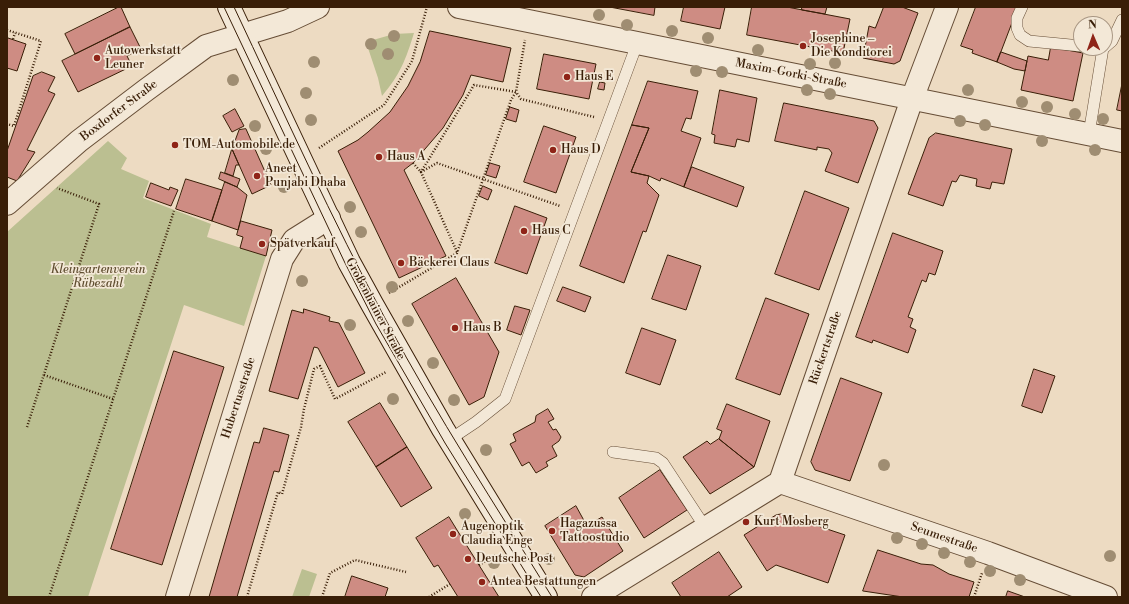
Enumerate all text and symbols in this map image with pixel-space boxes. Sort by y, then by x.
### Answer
north arrow [1073,16,1113,56]
text: N [1088,18,1097,32]
place label: Josephine – Die Konditorei [811,32,892,60]
marker: Josephine – Die Konditorei [798,41,808,51]
place label: Autowerkstatt Leuner [105,44,181,72]
marker: Autowerkstatt Leuner [92,53,102,63]
street label: Maxim-Gorki-Straße [734,56,848,92]
place label: Haus E [575,70,614,84]
marker: Haus E [562,72,572,82]
street label: Boxdorfer Straße [78,77,160,145]
place label: TOM-Automobile.de [183,138,295,152]
marker: TOM-Automobile.de [170,140,180,150]
place label: Haus D [561,143,601,157]
marker: Haus D [548,145,558,155]
place label: Haus A [387,150,425,164]
marker: Haus A [374,152,384,162]
place label: Aneet Punjabi Dhaba [265,162,346,190]
marker: Aneet Punjabi Dhaba [252,171,262,181]
place label: Haus C [532,224,570,238]
marker: Haus C [519,226,529,236]
place label: Spätverkauf [270,237,335,251]
marker: Spätverkauf [257,239,267,249]
street label: Großenhainer Straße [342,255,408,363]
place label: Bäckerei Claus [409,256,489,270]
marker: Bäckerei Claus [396,258,406,268]
park label: Kleingartenverein Rübezahl [51,263,145,291]
street label: Rückertstraße [807,309,845,387]
place label: Haus B [463,321,502,335]
marker: Haus B [450,323,460,333]
street label: Hubertusstraße [219,355,259,441]
place label: Kurt Mosberg [754,515,829,529]
place label: Hagazussa Tattoostudio [560,517,630,545]
marker: Kurt Mosberg [741,517,751,527]
place label: Augenoptik Claudia Enge [461,520,533,548]
street label: Seumestraße [909,520,979,556]
marker: Hagazussa Tattoostudio [547,526,557,536]
marker: Augenoptik Claudia Enge [448,529,458,539]
place label: Deutsche Post [476,552,553,566]
marker: Deutsche Post [463,554,473,564]
place label: Antea Bestattungen [490,575,596,589]
marker: Antea Bestattungen [477,577,487,587]

